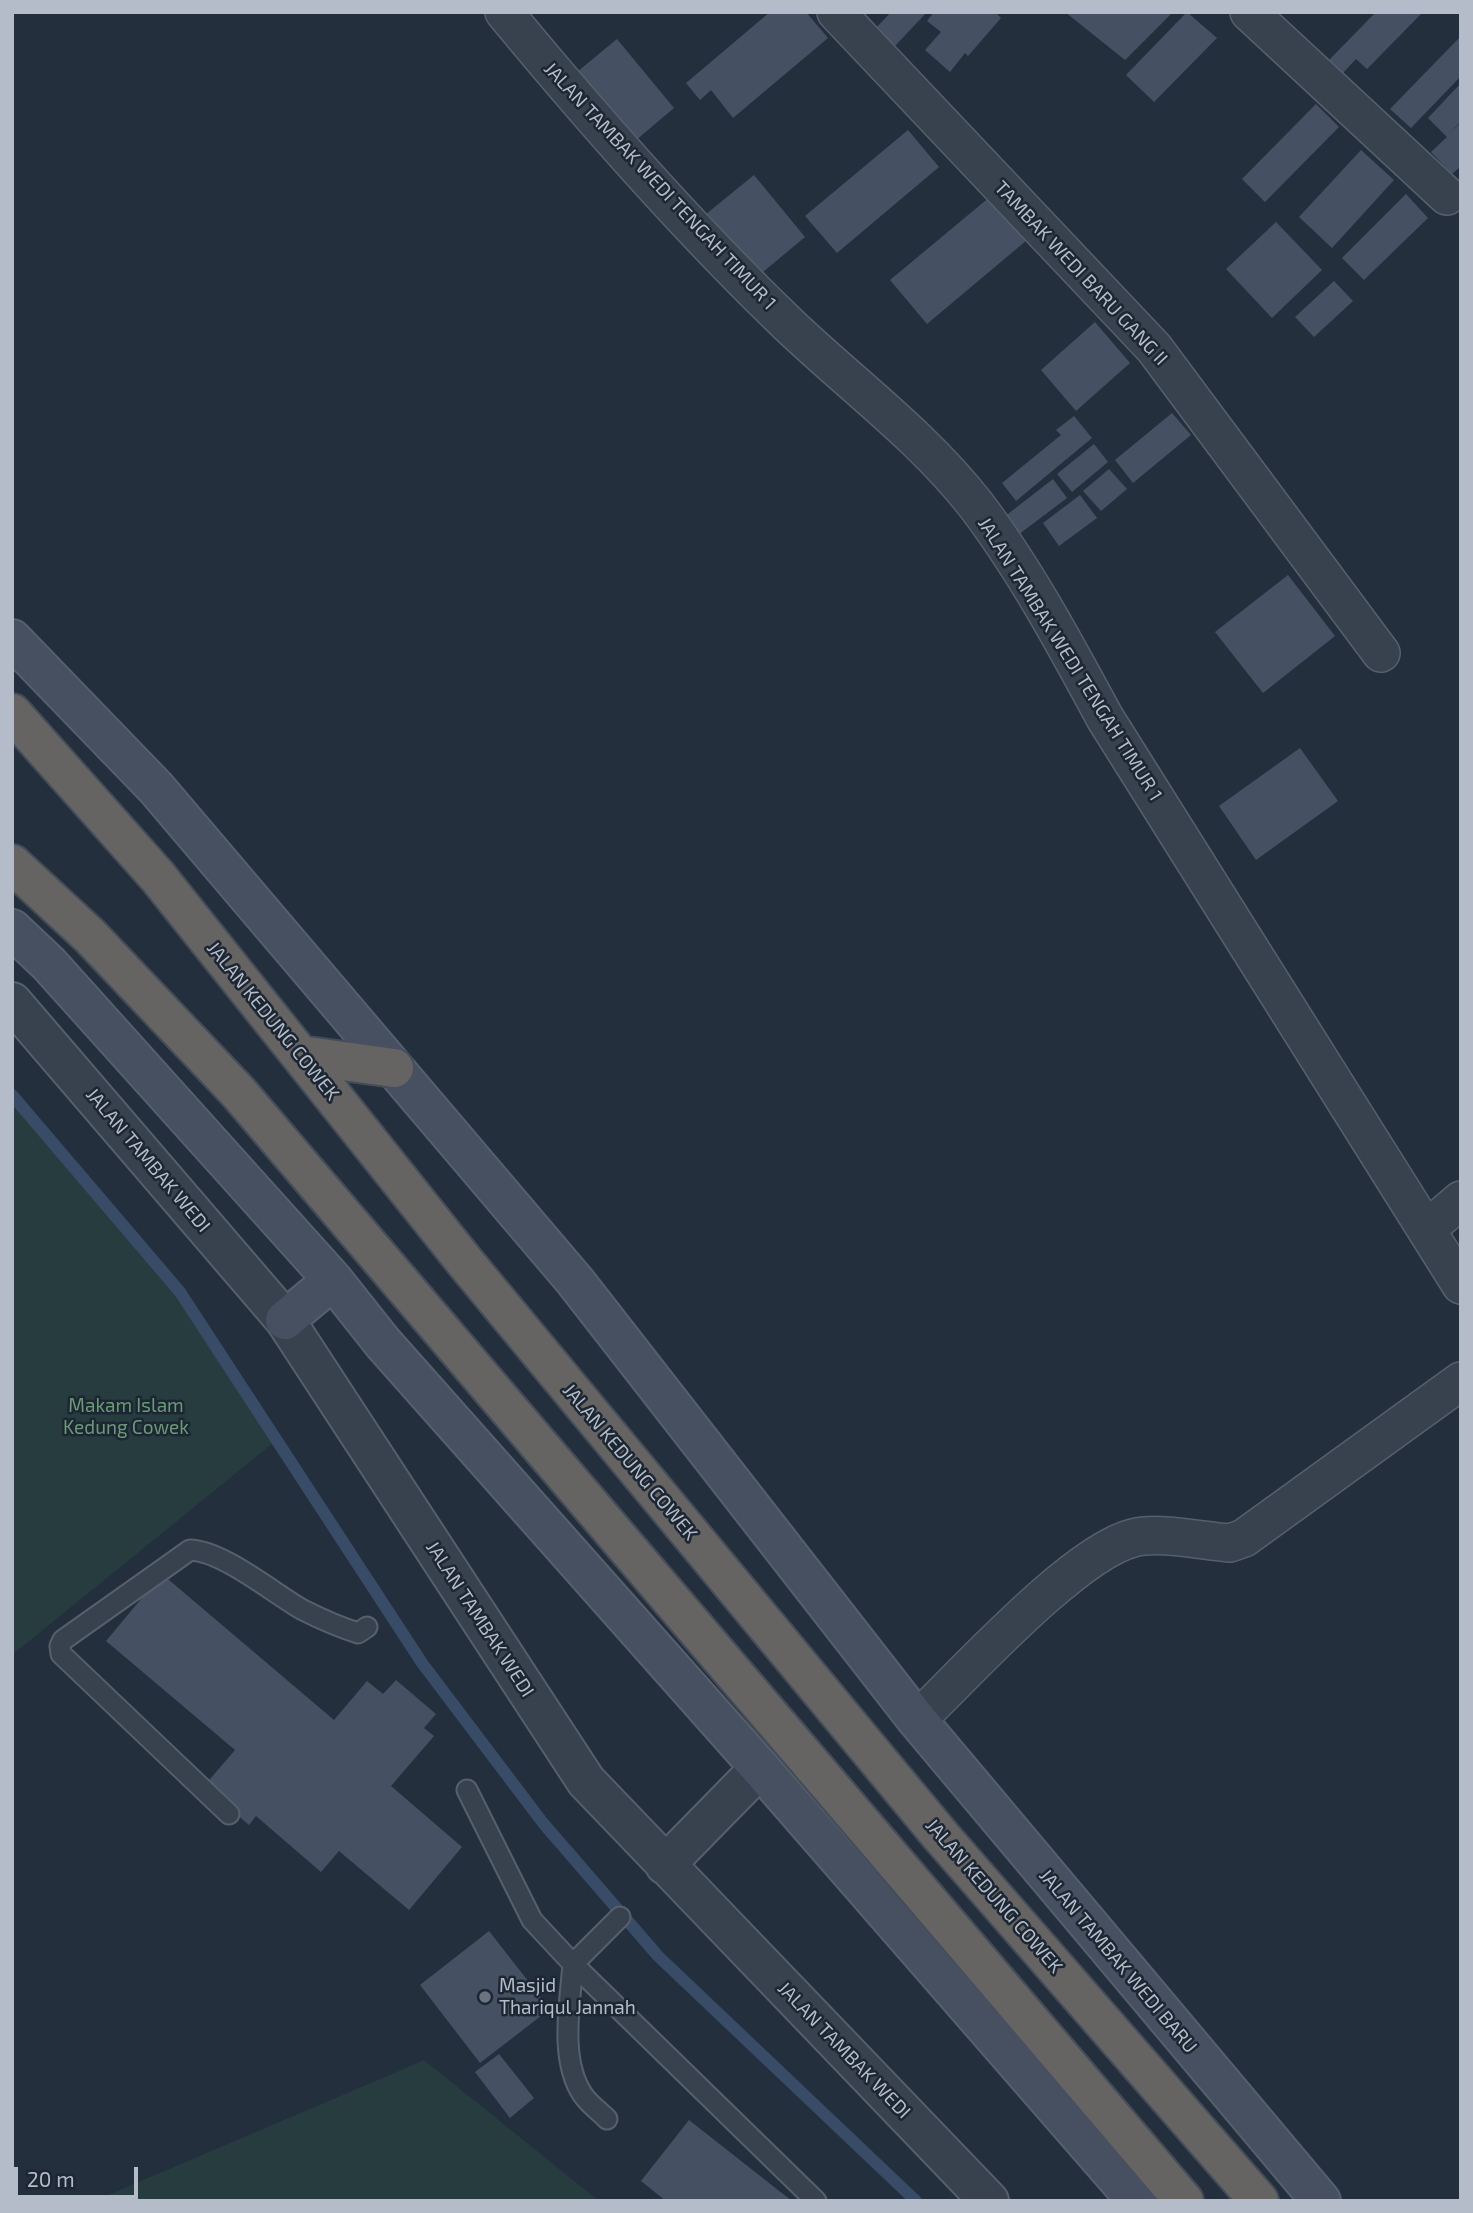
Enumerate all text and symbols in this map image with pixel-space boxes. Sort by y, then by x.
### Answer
street label: JALAN TAMBAK WEDI TENGAH TIMUR 1 [539,58,781,314]
street label: TAMBAK WEDI BARU GANG II [990,176,1172,370]
street label: JALAN TAMBAK WEDI TENGAH TIMUR 1 [973,513,1167,805]
street label: JALAN KEDUNG COWEK [202,937,344,1105]
street label: JALAN TAMBAK WEDI [81,1083,215,1237]
street label: JALAN KEDUNG COWEK [558,1379,702,1545]
park label: Makam Islam Kedung Cowek [63,1395,189,1439]
street label: JALAN TAMBAK WEDI [421,1537,539,1701]
street label: JALAN KEDUNG COWEK [921,1814,1067,1978]
street label: JALAN TAMBAK WEDI BARU [1034,1864,1202,2058]
place label: Masjid Thariqul Jannah [499,1975,636,2019]
street label: JALAN TAMBAK WEDI [773,1977,915,2123]
marker: Masjid Thariqul Jannah [477,1989,493,2005]
scale bar [18,2154,142,2198]
text: 20 m [27,2166,75,2191]

